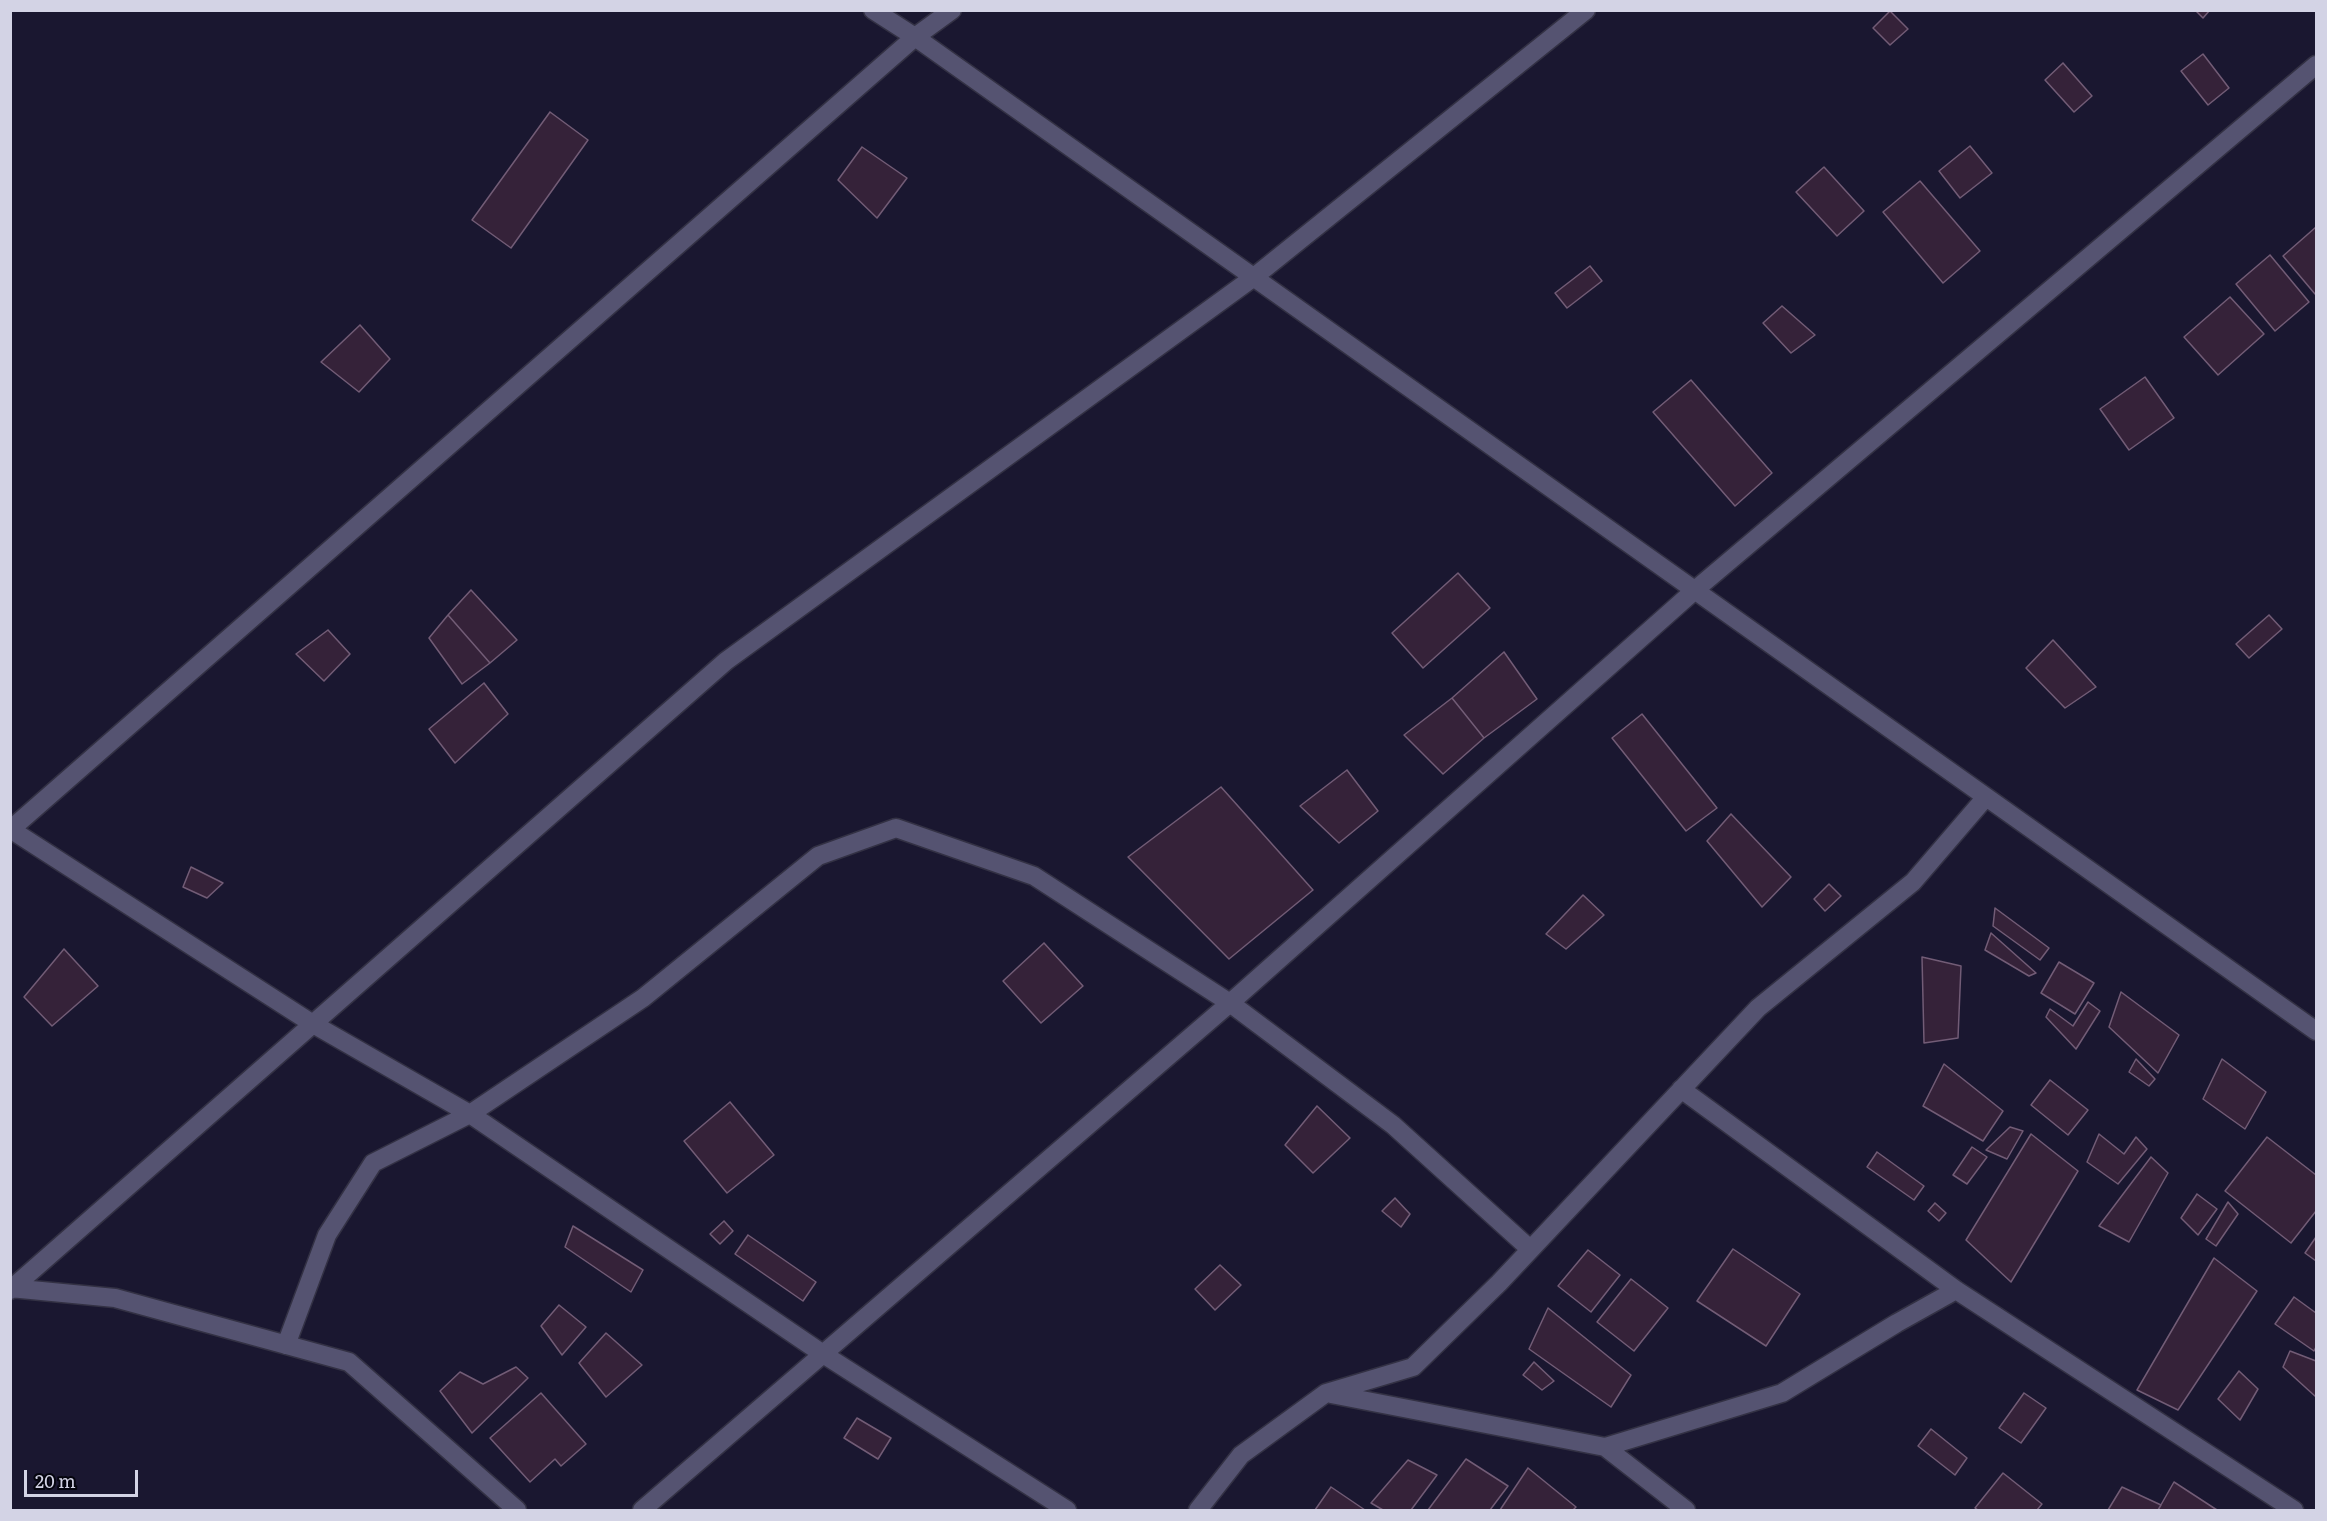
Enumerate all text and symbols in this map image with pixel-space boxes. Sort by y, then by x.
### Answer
scale bar [27,1458,141,1496]
text: 20 m [35,1467,76,1494]

